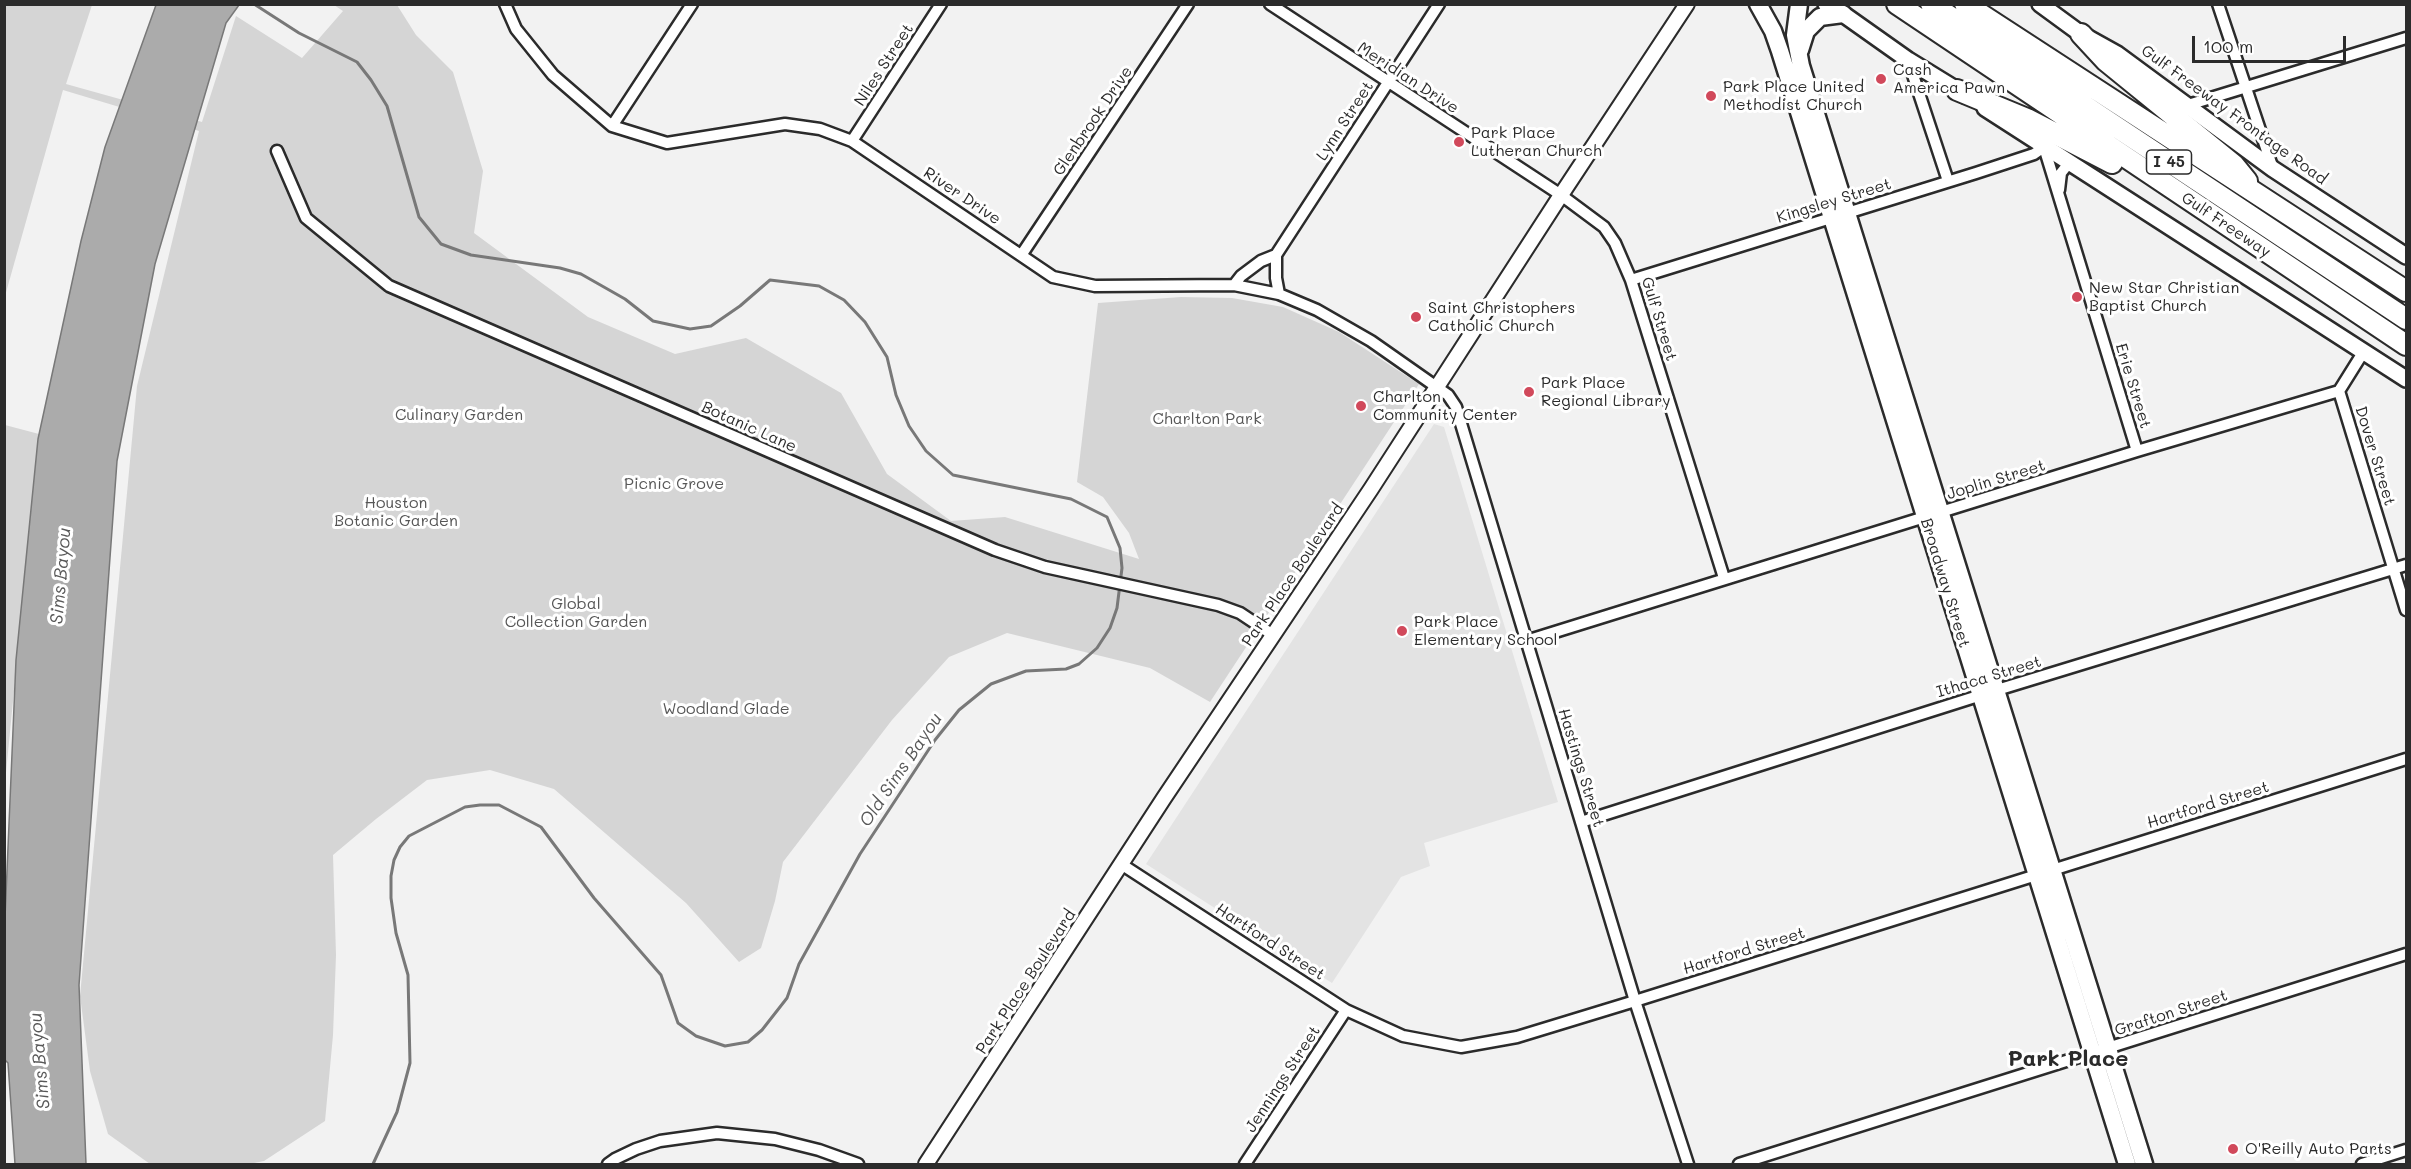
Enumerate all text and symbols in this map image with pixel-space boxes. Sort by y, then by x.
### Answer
street label: Niles Street [850,20,918,110]
scale bar [2195,24,2350,62]
text: 100 m [2203,34,2253,58]
street label: Meridian Drive [1354,38,1462,118]
street label: Gulf Freeway Frontage Road [2137,41,2331,189]
place label: Cash America Pawn [1893,60,2005,98]
street label: Glenbrook Drive [1049,63,1137,179]
marker: Cash America Pawn [1874,72,1888,86]
place label: Park Place United Methodist Church [1723,77,1864,115]
street label: Lynn Street [1312,78,1378,164]
marker: Park Place United Methodist Church [1704,89,1718,103]
place label: Park Place Lutheran Church [1471,123,1602,161]
marker: Park Place Lutheran Church [1452,135,1466,149]
road number: I 45 [2146,150,2192,174]
street label: River Drive [920,163,1004,229]
street label: Kingsley Street [1774,174,1894,228]
street label: Gulf Freeway [2178,188,2274,262]
street label: Gulf Street [1637,275,1681,363]
place label: New Star Christian Baptist Church [2089,278,2239,316]
marker: New Star Christian Baptist Church [2070,290,2084,304]
place label: Saint Christophers Catholic Church [1428,298,1575,336]
marker: Saint Christophers Catholic Church [1409,310,1423,324]
street label: Erie Street [2111,341,2155,431]
place label: Park Place Regional Library [1541,373,1671,411]
marker: Park Place Regional Library [1522,385,1536,399]
place label: Charlton Community Center [1373,387,1518,425]
street label: Botanic Lane [699,398,799,456]
marker: Charlton Community Center [1354,399,1368,413]
street label: Dover Street [2351,404,2399,508]
park label: Culinary Garden [395,405,523,425]
park label: Charlton Park [1152,409,1262,429]
street label: Joplin Street [1944,456,2048,504]
park label: Picnic Grove [624,474,724,494]
park label: Houston Botanic Garden [334,493,458,531]
street label: Park Place Boulevard [1238,500,1348,650]
street label: Broadway Street [1916,516,1974,650]
water label: Sims Bayou [46,527,76,625]
park label: Global Collection Garden [505,594,647,632]
place label: Park Place Elementary School [1414,612,1558,650]
marker: Park Place Elementary School [1395,624,1409,638]
street label: Ithaca Street [1934,652,2044,702]
park label: Woodland Glade [662,699,790,719]
street label: Hastings Street [1554,706,1608,830]
water label: Old Sims Bayou [855,709,947,831]
street label: Hartford Street [2145,777,2271,833]
street label: Hartford Street [1212,900,1328,984]
street label: Park Place Boulevard [972,906,1080,1058]
street label: Hartford Street [1681,923,1807,979]
street label: Grafton Street [2112,986,2230,1040]
water label: Sims Bayou [25,1012,55,1110]
street label: Jennings Street [1241,1022,1325,1136]
district label: Park Place [2008,1046,2128,1072]
place label: O'Reilly Auto Parts [2245,1139,2392,1159]
marker: O'Reilly Auto Parts [2226,1142,2240,1156]

